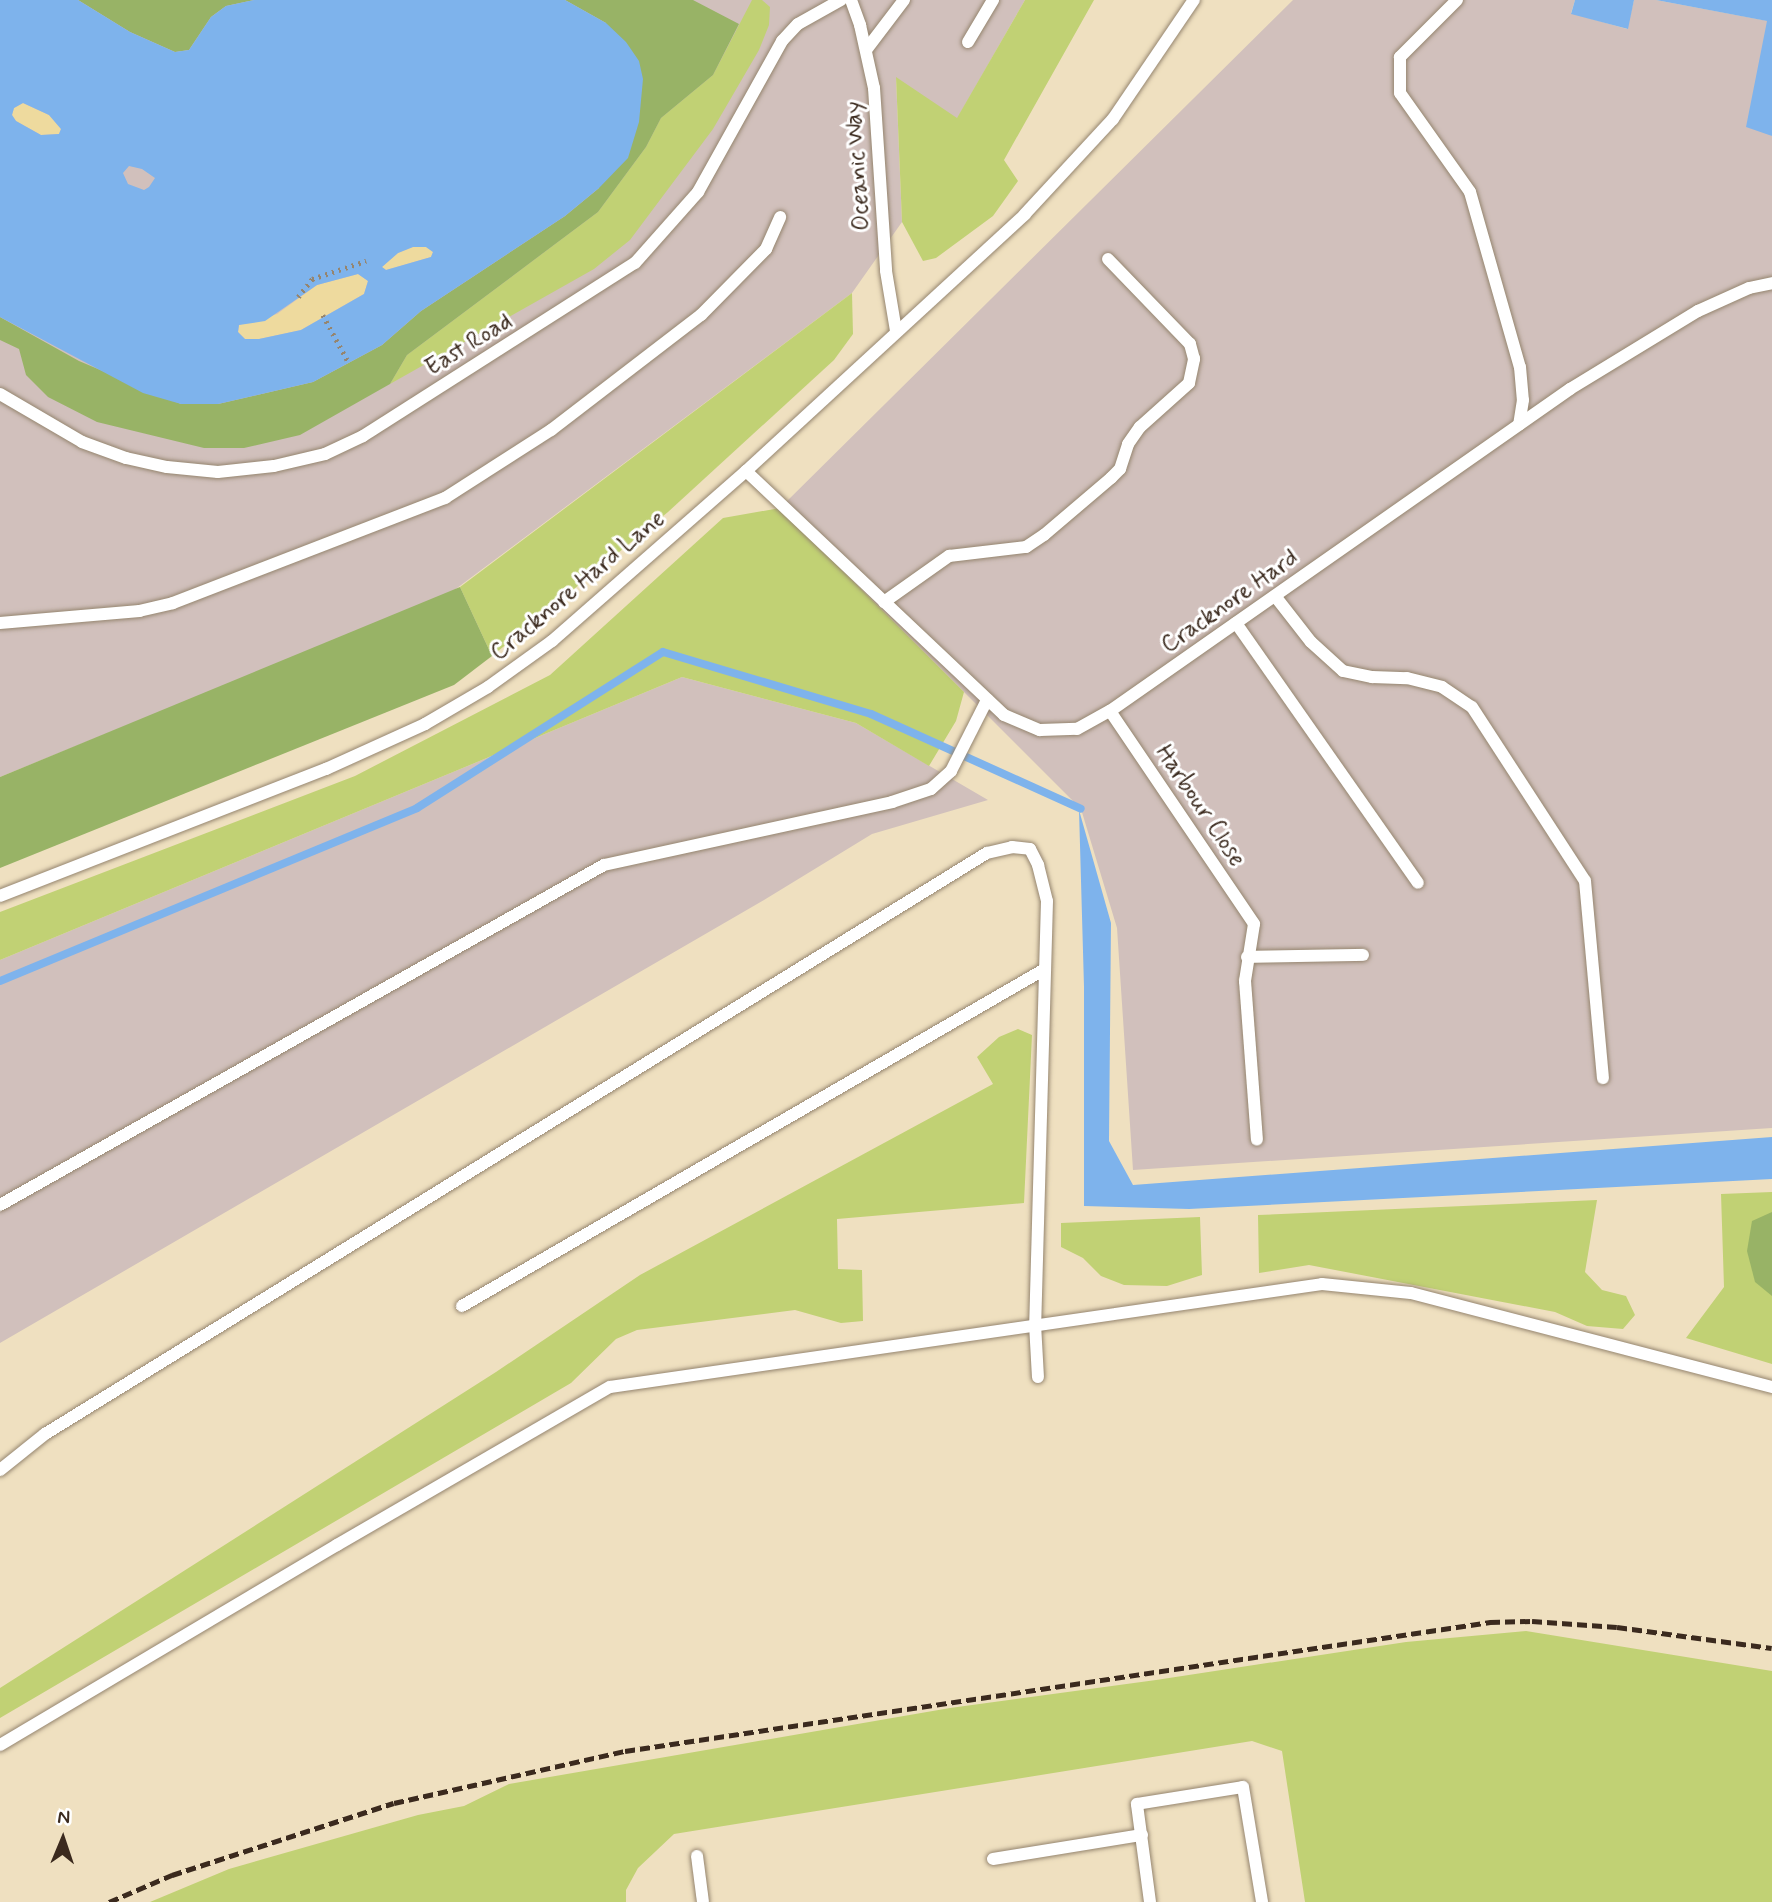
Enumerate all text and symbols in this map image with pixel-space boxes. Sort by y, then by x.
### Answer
street label: Oceanic Way [839,99,877,233]
street label: East Road [420,307,518,383]
street label: Cracknore Hard Lane [485,505,671,667]
street label: Cracknore Hard [1156,544,1304,660]
street label: Harbour Close [1148,738,1252,874]
north arrow [28,1804,98,1874]
text: N [57,1805,71,1830]

